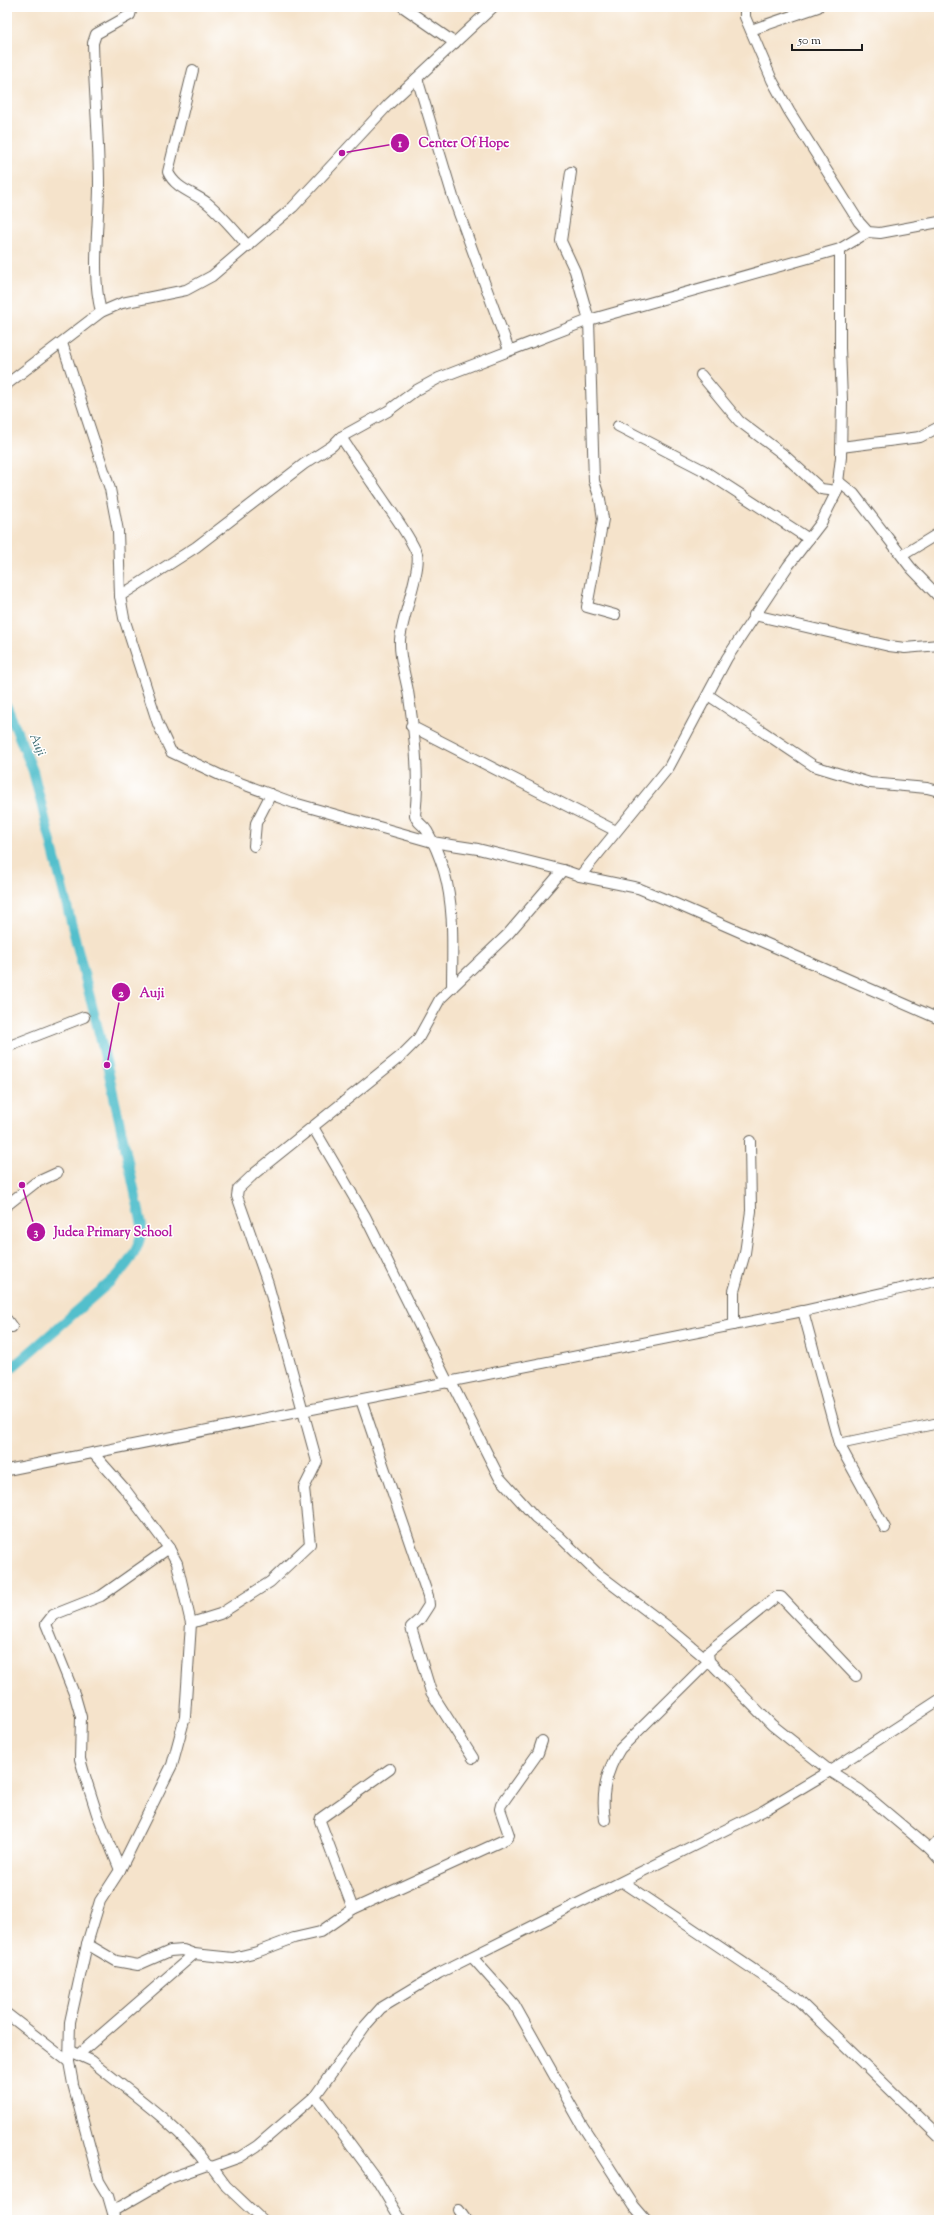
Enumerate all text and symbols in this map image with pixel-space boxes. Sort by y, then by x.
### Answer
scale bar [792,26,862,52]
text: 50 m [797,32,821,50]
callout: Center Of Hope [390,130,517,155]
text: 1 [397,135,403,153]
text: Center Of Hope [419,135,509,153]
water label: Auji [24,731,50,759]
callout: Auji [111,980,172,1005]
text: 2 [118,985,124,1003]
text: Auji [140,985,165,1003]
callout: Judea Primary School [26,1219,181,1244]
text: 3 [34,1224,39,1242]
text: Judea Primary School [53,1224,173,1242]

